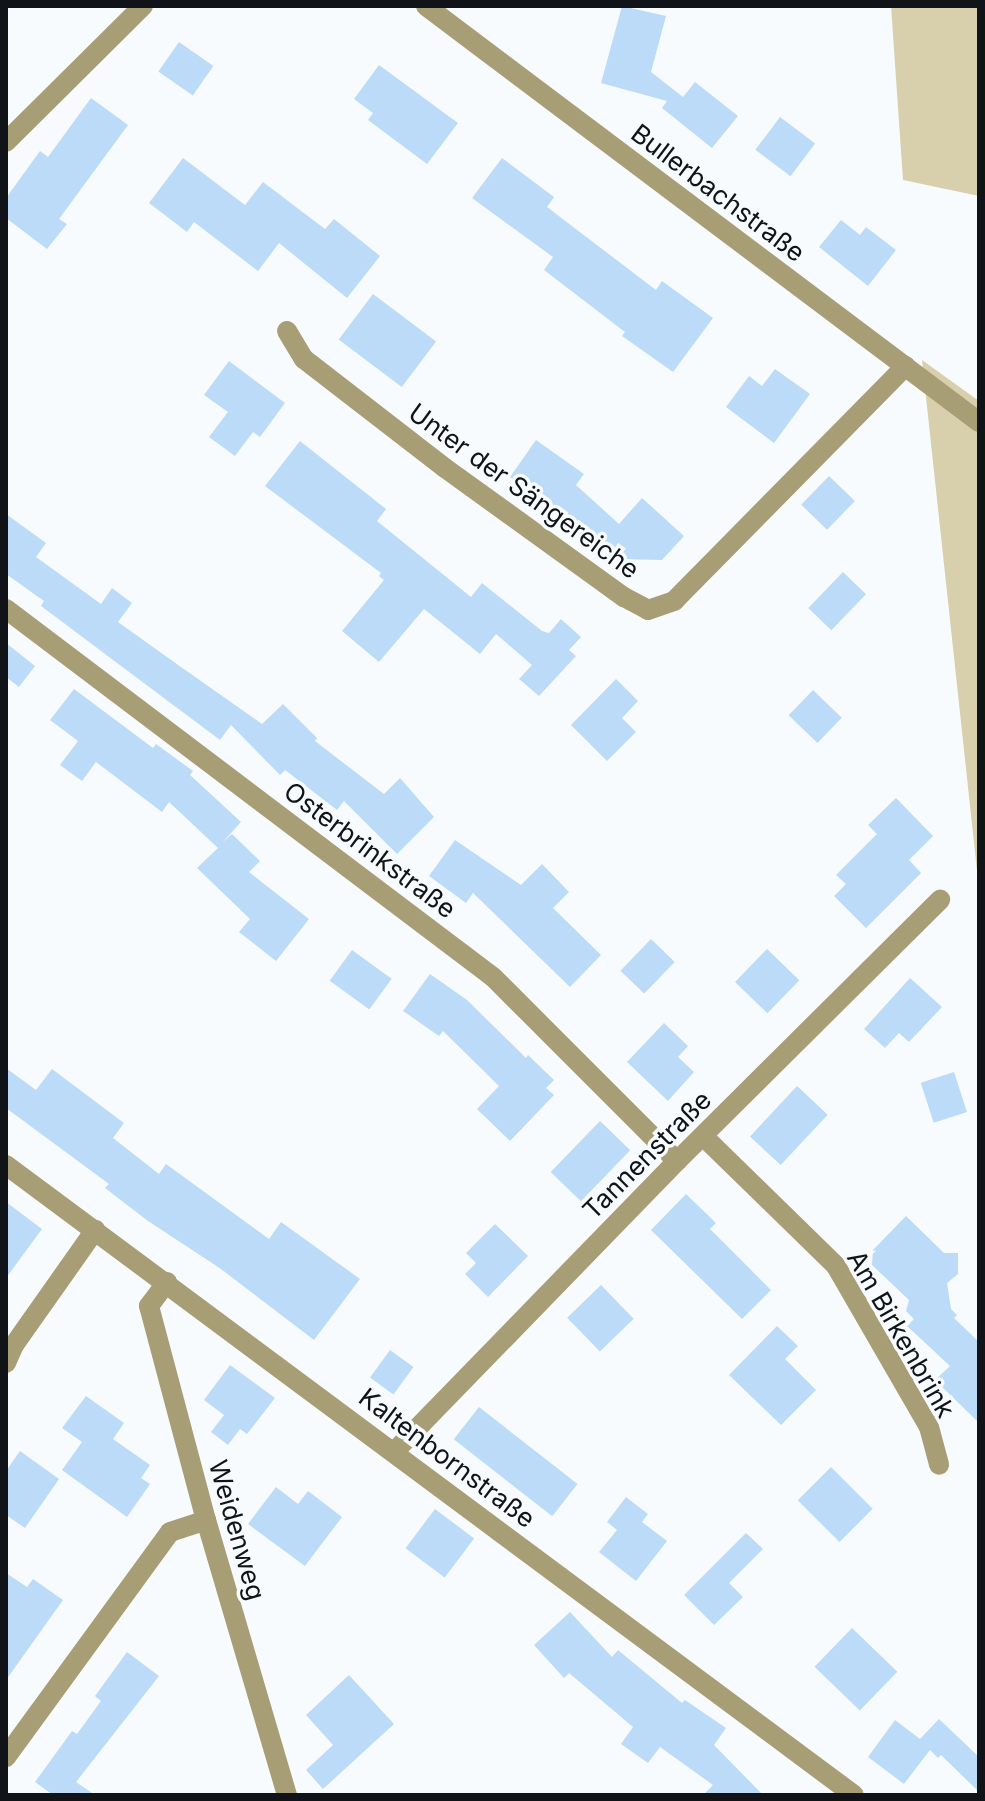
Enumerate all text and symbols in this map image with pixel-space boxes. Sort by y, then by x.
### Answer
street label: Bullerbachstraße [625,118,811,268]
street label: Unter der Sängereiche [403,397,645,585]
street label: Osterbrinkstraße [278,775,462,925]
street label: Tannenstraße [576,1084,718,1226]
street label: Am Birkenbrink [841,1245,961,1423]
street label: Kaltenbornstraße [353,1382,541,1534]
street label: Weidenweg [202,1456,272,1604]

